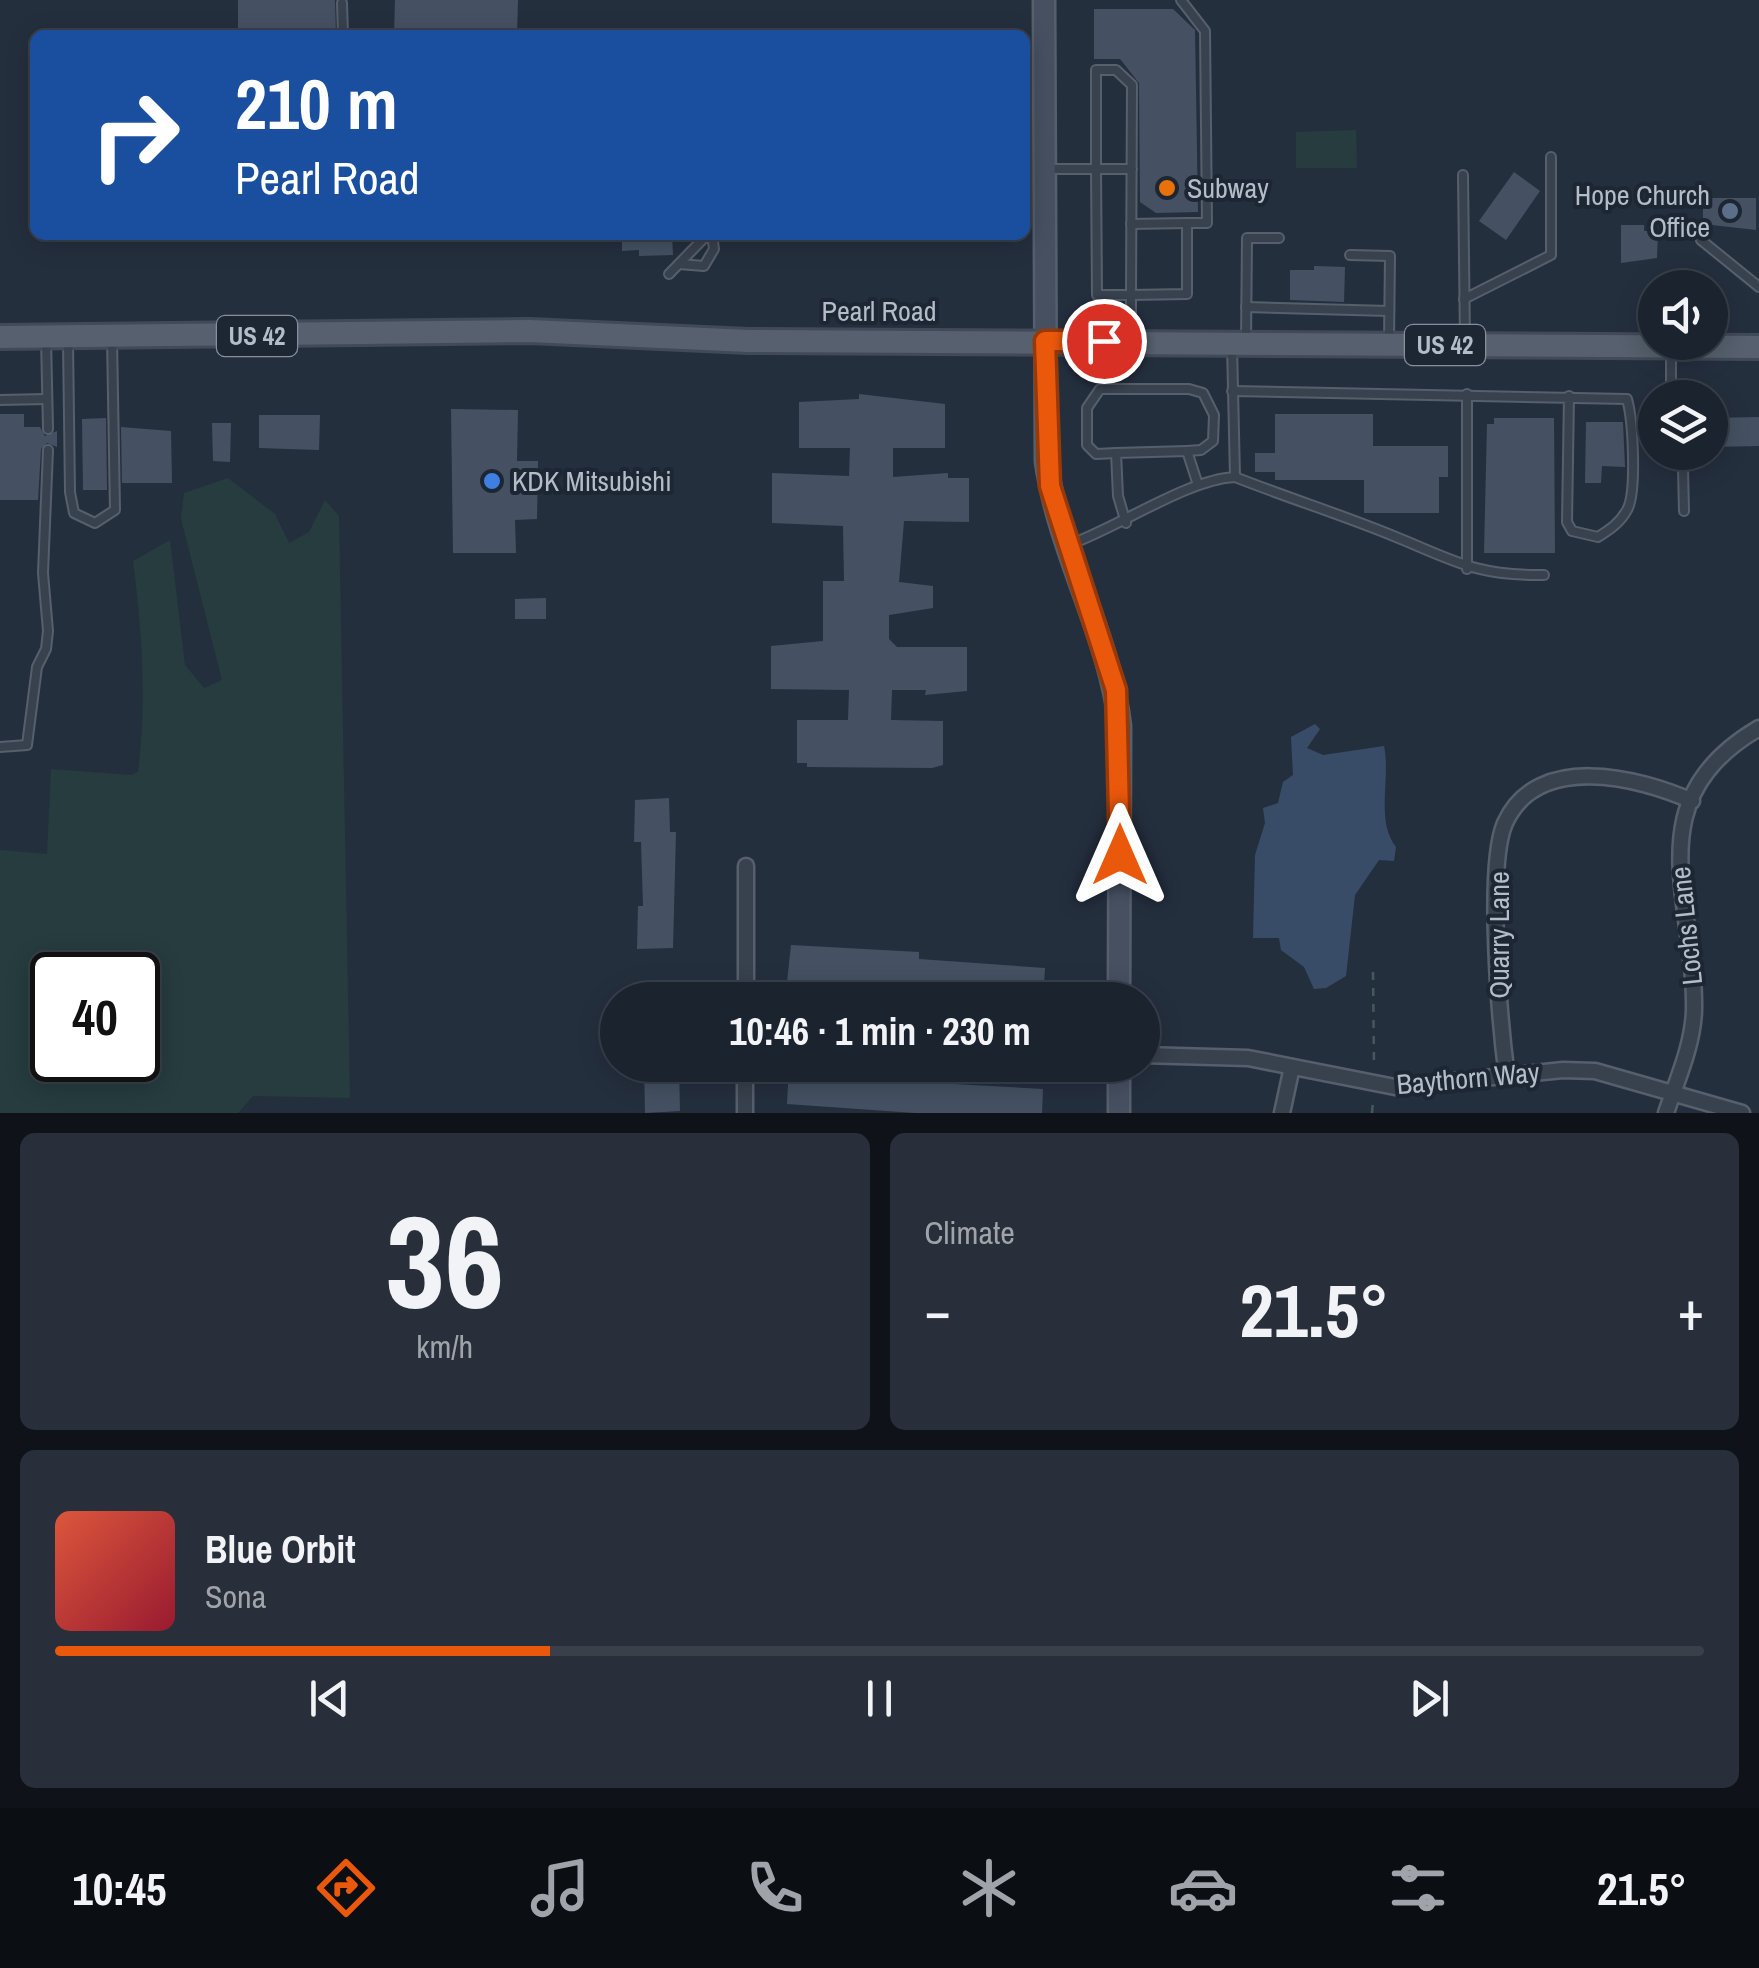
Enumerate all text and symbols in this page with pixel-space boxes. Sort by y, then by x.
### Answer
text: 210 m [235,57,398,151]
icon: right [70,70,200,200]
text: Pearl Road [235,147,420,208]
place label: Subway [1187,169,1269,207]
place label: Hope Church Office [1575,176,1710,246]
marker: Subway [1156,177,1178,199]
marker: Hope Church Office [1719,200,1741,222]
map controls [1638,270,1728,470]
button: sound [1638,270,1728,360]
street label: Pearl Road [822,292,936,330]
pin [1062,299,1147,384]
icon: arrive [1077,314,1132,369]
road number: US 42 [217,316,297,356]
road number: US 42 [1405,325,1485,365]
button: layers [1638,380,1728,470]
place label: KDK Mitsubishi [512,462,672,500]
marker: KDK Mitsubishi [481,470,503,492]
position arrow [1068,803,1172,907]
street label: Lochs Lane [1661,865,1711,987]
street label: Quarry Lane [1480,871,1518,999]
speed limit sign: 40 [30,952,160,1082]
text: 10:46 · 1 min · 230 m [729,1006,1031,1057]
street label: Baythorn Way [1395,1053,1542,1103]
text: 36 [385,1172,504,1348]
text: Climate [925,1211,1015,1254]
text: 21.5° [1239,1259,1389,1360]
text: − [925,1273,951,1347]
text: + [1678,1273,1704,1347]
text: km/h [416,1325,473,1368]
text: Blue Orbit [205,1524,356,1575]
text: Sona [205,1575,266,1618]
icon: previous [302,1671,357,1726]
icon: pause [852,1671,907,1726]
icon: next [1402,1671,1457,1726]
icon: directions [311,1853,381,1923]
icon: music [525,1853,595,1923]
icon: phone [740,1853,810,1923]
icon: climate [954,1853,1024,1923]
icon: car [1168,1853,1238,1923]
icon: filters [1383,1853,1453,1923]
text: 10:45 [72,1858,167,1919]
text: 21.5° [1597,1858,1687,1919]

